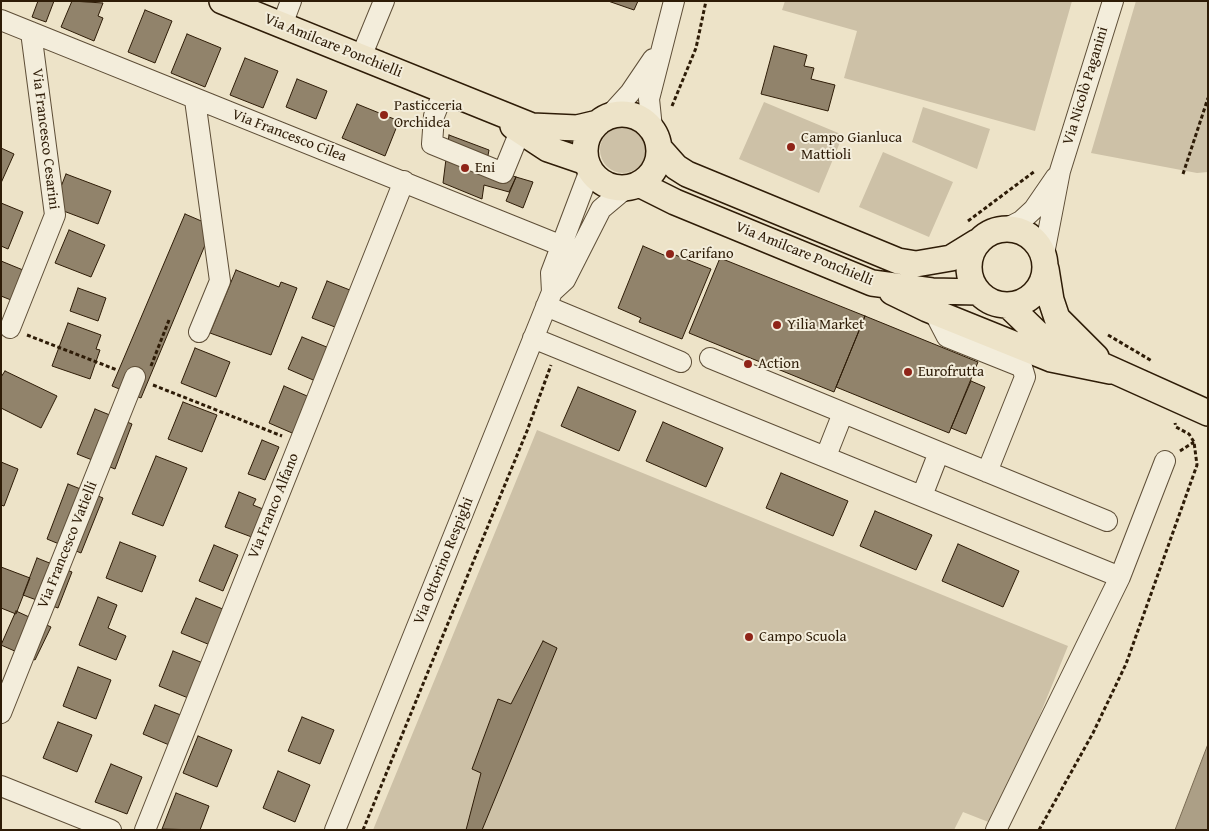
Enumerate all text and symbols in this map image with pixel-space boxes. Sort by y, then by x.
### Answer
street label: Via Amilcare Ponchielli [261,10,405,82]
street label: Via Nicolò Paganini [1059,25,1113,147]
street label: Via Francesco Cesarini [27,68,63,210]
place label: Pasticceria Orchidea [394,97,462,132]
street label: Via Francesco Cilea [229,106,349,166]
marker: Pasticceria Orchidea [378,109,390,121]
place label: Campo Gianluca Mattioli [801,129,902,164]
marker: Campo Gianluca Mattioli [785,141,797,153]
place label: Eni [475,159,495,177]
marker: Eni [459,162,471,174]
street label: Via Amilcare Ponchielli [732,218,876,290]
place label: Carifano [680,245,734,263]
marker: Carifano [664,248,676,260]
place label: Yilia Market [787,316,864,334]
marker: Yilia Market [771,319,783,331]
place label: Action [758,355,799,373]
marker: Action [742,358,754,370]
place label: Eurofrutta [918,363,984,381]
marker: Eurofrutta [902,366,914,378]
street label: Via Franco Alfano [245,451,303,561]
street label: Via Francesco Vatielli [34,479,102,611]
street label: Via Ottorino Respighi [410,495,478,627]
place label: Campo Scuola [759,628,847,646]
marker: Campo Scuola [743,631,755,643]

